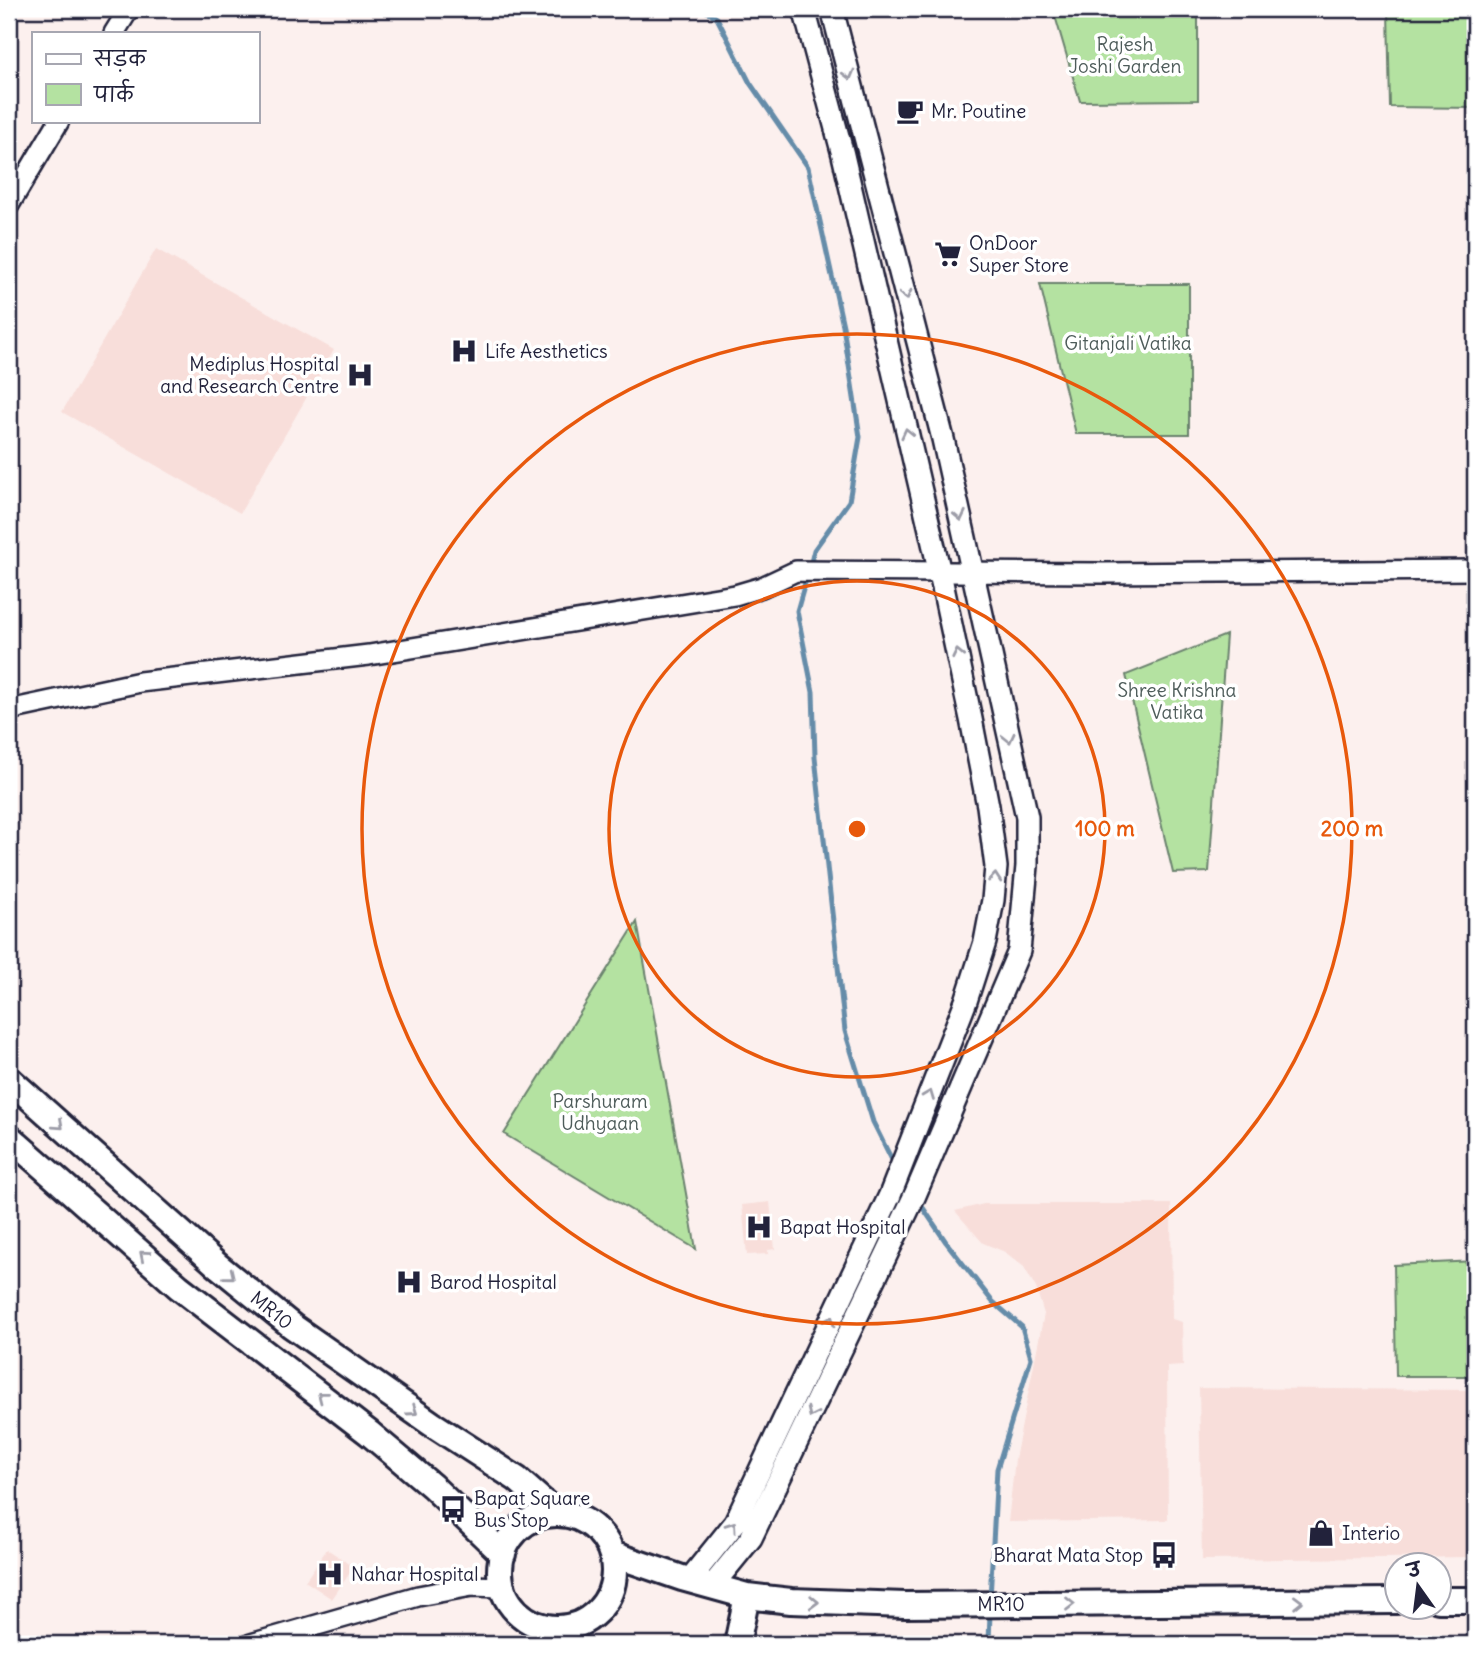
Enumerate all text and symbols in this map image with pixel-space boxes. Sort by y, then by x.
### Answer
legend [32,32,259,122]
park label: Rajesh Joshi Garden [1068,32,1182,78]
text: सड़क [93,45,147,72]
one-way arrow [841,69,855,81]
text: पार्क [93,78,135,108]
cafe icon: Mr. Poutine [895,96,925,126]
place label: Mr. Poutine [931,99,1026,123]
place label: OnDoor Super Store [969,231,1069,277]
supermarket icon: OnDoor Super Store [933,239,963,269]
one-way arrow [898,289,912,301]
park label: Gitanjali Vatika [1064,331,1192,355]
hospital icon: Life Aesthetics [449,336,479,366]
place label: Life Aesthetics [485,339,608,363]
place label: Mediplus Hospital and Research Centre [160,352,339,398]
hospital icon: Mediplus Hospital and Research Centre [345,360,375,390]
one-way arrow [901,427,915,439]
one-way arrow [951,510,966,522]
one-way arrow [951,648,966,660]
park label: Shree Krishna Vatika [1118,678,1237,724]
one-way arrow [1001,732,1015,744]
text: 100 m [1075,815,1135,842]
text: 200 m [1321,815,1384,842]
centre of rings [845,817,869,841]
one-way arrow [987,873,1002,884]
park label: Parshuram Udhyaan [552,1089,648,1135]
one-way arrow [921,1090,935,1102]
one-way arrow [51,1117,64,1129]
hospital icon: Bapat Hospital [744,1212,774,1242]
place label: Bapat Hospital [780,1215,905,1239]
one-way arrow [139,1251,152,1264]
one-way arrow [221,1267,234,1279]
hospital icon: Barod Hospital [394,1267,424,1297]
place label: Barod Hospital [430,1270,557,1294]
street label: MR10 [246,1286,298,1334]
one-way arrow [822,1316,836,1328]
one-way arrow [318,1392,330,1405]
one-way arrow [405,1403,418,1415]
one-way arrow [806,1406,820,1418]
place label: Bapat Square Bus Stop [474,1486,590,1532]
bus stop icon: Bapat Square Bus Stop [438,1494,468,1524]
shop icon: Interio [1306,1518,1336,1548]
one-way arrow [724,1521,736,1534]
place label: Interio [1342,1521,1400,1545]
bus stop icon: Bharat Mata Stop [1149,1540,1179,1570]
place label: Bharat Mata Stop [993,1543,1143,1567]
north arrow [1382,1552,1452,1622]
text: उ [1403,1556,1425,1583]
hospital icon: Nahar Hospital [315,1559,345,1589]
place label: Nahar Hospital [351,1562,478,1586]
street label: MR10 [977,1592,1025,1616]
one-way arrow [809,1594,820,1609]
one-way arrow [1293,1594,1303,1610]
one-way arrow [1065,1596,1076,1612]

